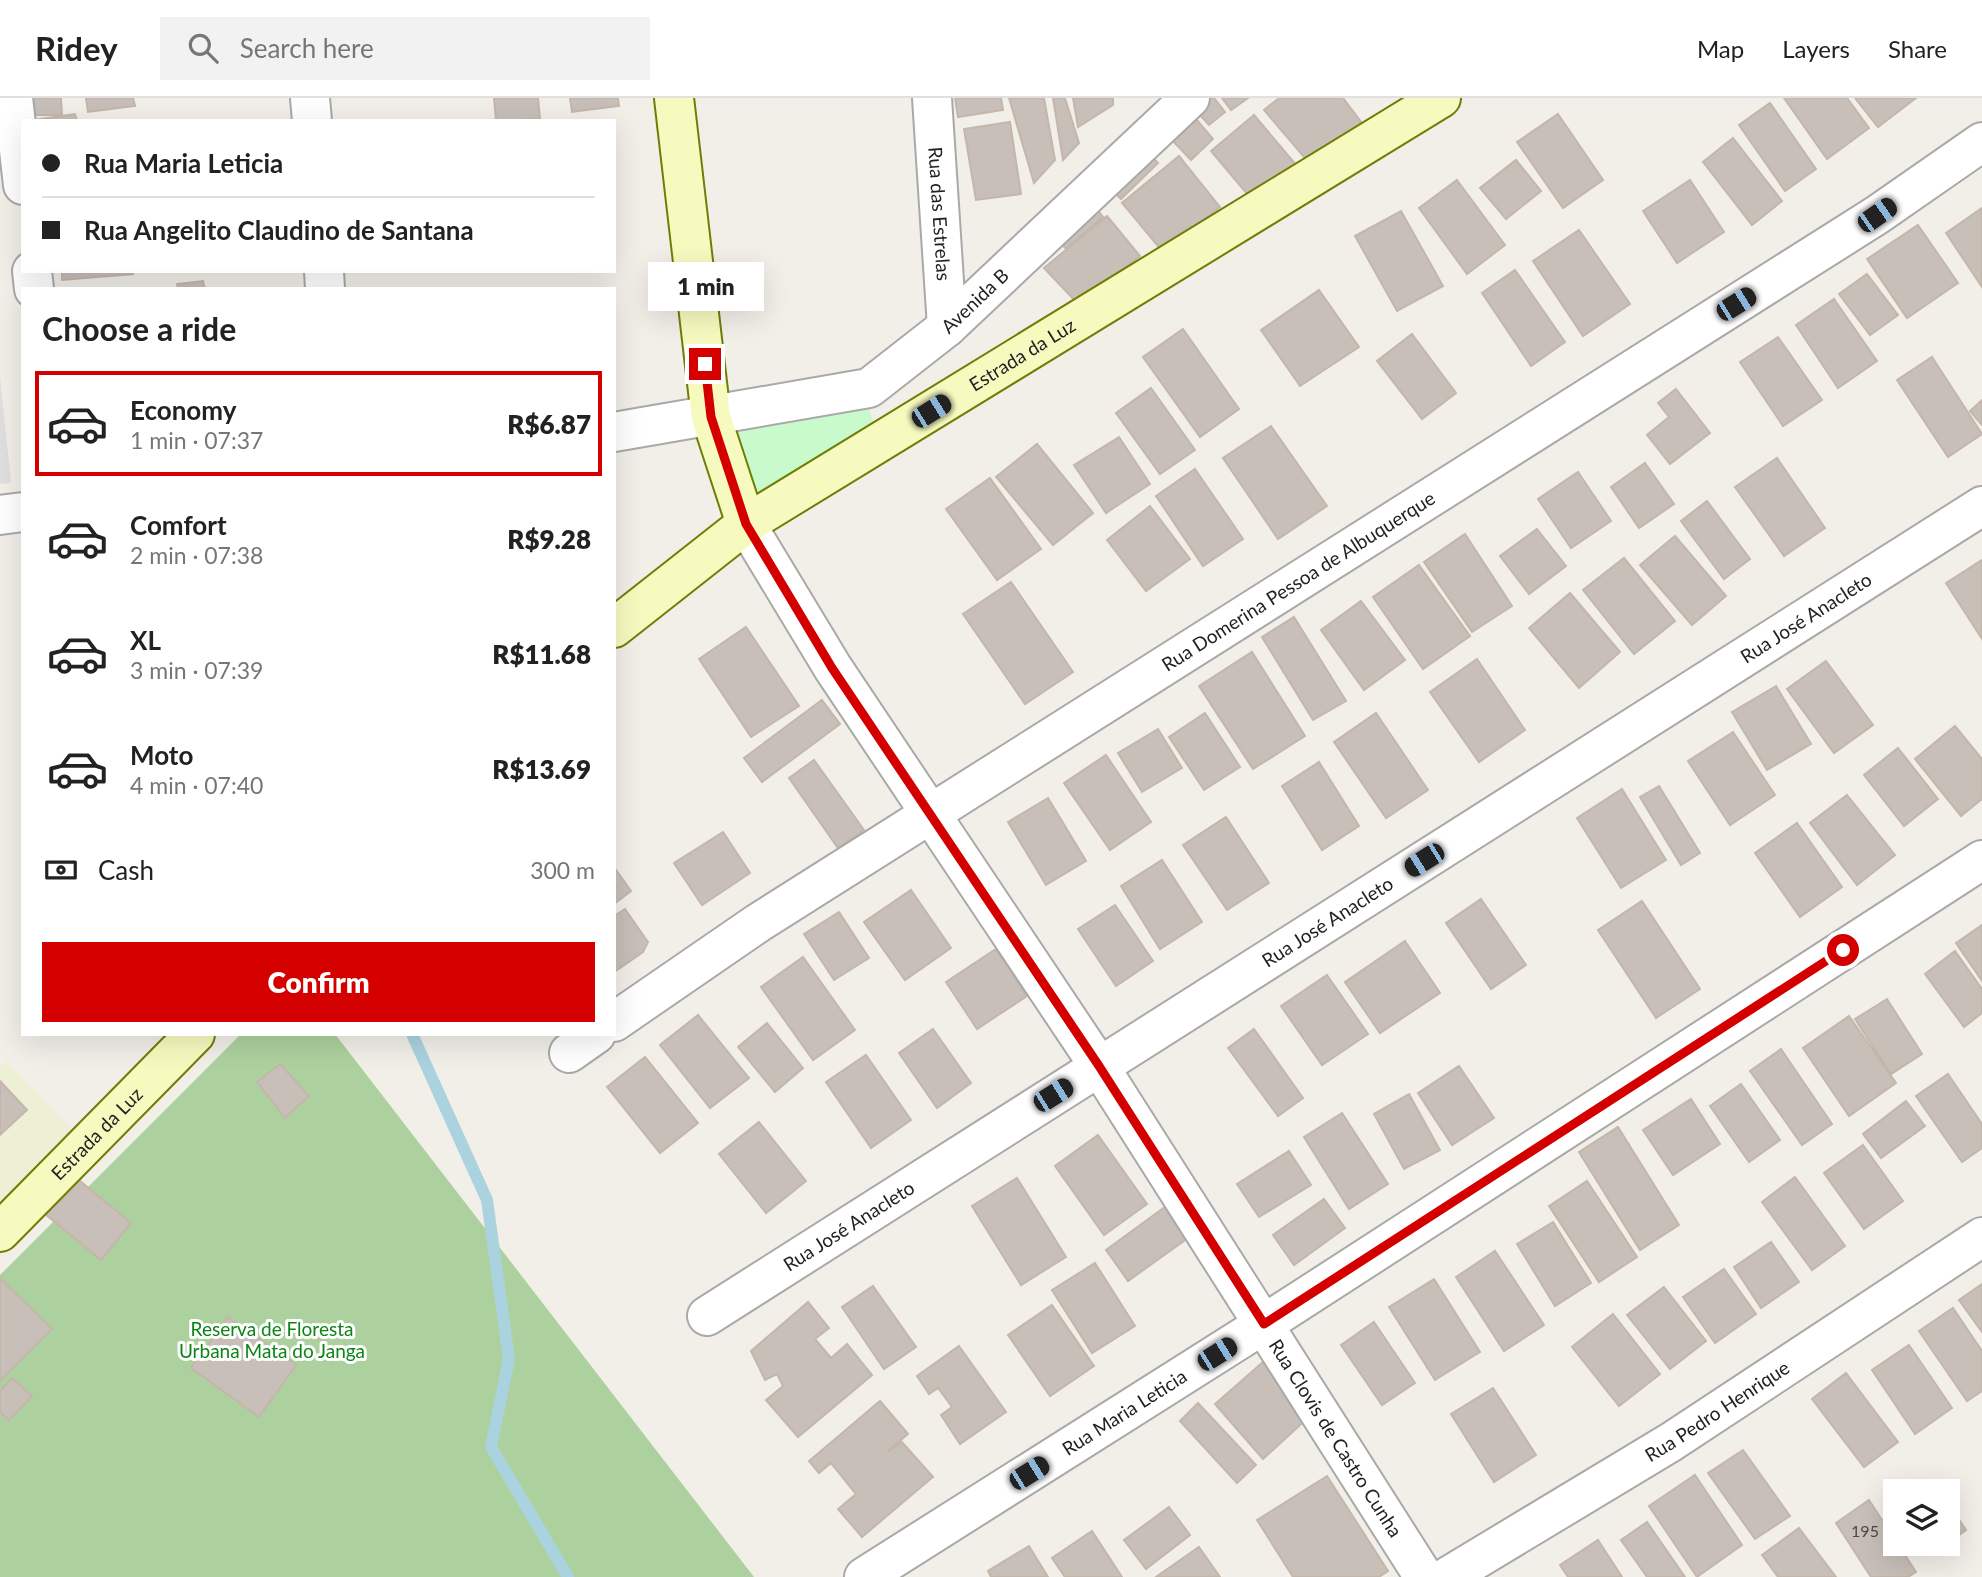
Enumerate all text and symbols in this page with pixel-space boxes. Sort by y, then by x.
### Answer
search box [160,17,650,80]
text: Ridey [35,28,118,68]
icon: search [184,29,222,67]
text: Search here [240,32,374,64]
text: Map [1697,34,1744,63]
text: Layers [1782,34,1850,63]
text: Share [1888,34,1947,63]
street label: Rua das Estrelas [924,146,956,281]
text: Rua Maria Leticia [84,147,283,179]
car [1854,194,1901,236]
text: Rua Angelito Claudino de Santana [84,214,474,246]
callout: 1 min [647,262,763,312]
street label: Avenida B [936,263,1013,338]
text: 1 min [677,272,735,300]
car [1713,284,1760,324]
text: Choose a ride [42,309,236,348]
street label: Estrada da Luz [965,313,1079,396]
route end [689,348,721,380]
car [908,391,955,431]
icon: car [46,392,109,455]
text: Economy [130,394,236,426]
text: R$6.87 [507,408,591,440]
text: 1 min · 07:37 [130,426,263,454]
street label: Rua Domerina Pessoa de Albuquerque [1157,486,1439,676]
icon: car [46,507,109,570]
text: Comfort [130,509,227,541]
text: R$9.28 [507,523,591,555]
text: 2 min · 07:38 [130,541,263,569]
street label: Rua José Anacleto [1736,567,1876,668]
icon: car [46,622,109,685]
text: XL [130,624,161,656]
text: R$11.68 [492,638,591,670]
text: 3 min · 07:39 [130,656,263,684]
icon: car [46,737,109,800]
text: Moto [130,739,193,771]
text: R$13.69 [492,753,591,785]
text: 4 min · 07:40 [130,771,263,799]
car [1401,840,1448,880]
icon: cash [42,851,80,889]
text: Cash [98,854,154,886]
text: 300 m [530,856,595,884]
street label: Rua José Anacleto [1257,871,1397,972]
route start [1827,934,1859,966]
button: Confirm [42,942,595,1022]
car [1030,1075,1077,1115]
street label: Estrada da Luz [46,1082,147,1184]
street label: Rua José Anacleto [779,1175,918,1276]
park label: Reserva de Floresta Urbana Mata do Janga [179,1317,365,1362]
car [1194,1334,1241,1374]
street label: Rua Clovis de Castro Cunha [1265,1335,1408,1541]
street label: Rua Pedro Henrique [1640,1355,1793,1466]
street label: Rua Maria Leticia [1057,1364,1191,1460]
car [1006,1453,1053,1493]
map controls [1883,1479,1960,1556]
button: layers [1883,1479,1960,1556]
house number: 195 [1851,1521,1879,1540]

